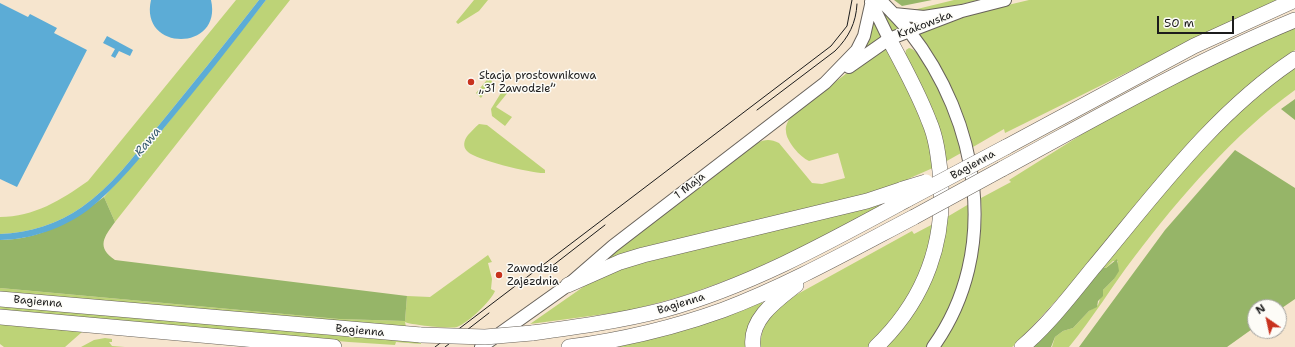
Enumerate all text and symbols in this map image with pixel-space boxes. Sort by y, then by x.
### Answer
street label: Krakowska [896,8,954,42]
scale bar [1159,8,1236,34]
text: 50 m [1164,15,1194,31]
place label: Stacja prostownikowa „31 Zawodzie” [479,69,596,95]
marker: Stacja prostownikowa „31 Zawodzie” [466,77,476,87]
water label: Rawa [132,125,164,159]
street label: Bagienna [948,147,998,183]
street label: 1 Maja [672,170,708,202]
place label: Zawodzie Zajezdnia [507,262,559,288]
marker: Zawodzie Zajezdnia [494,270,504,280]
street label: Bagienna [656,291,706,317]
street label: Bagienna [13,293,63,311]
north arrow [1247,299,1287,339]
text: N [1253,301,1268,318]
street label: Bagienna [335,322,385,340]

